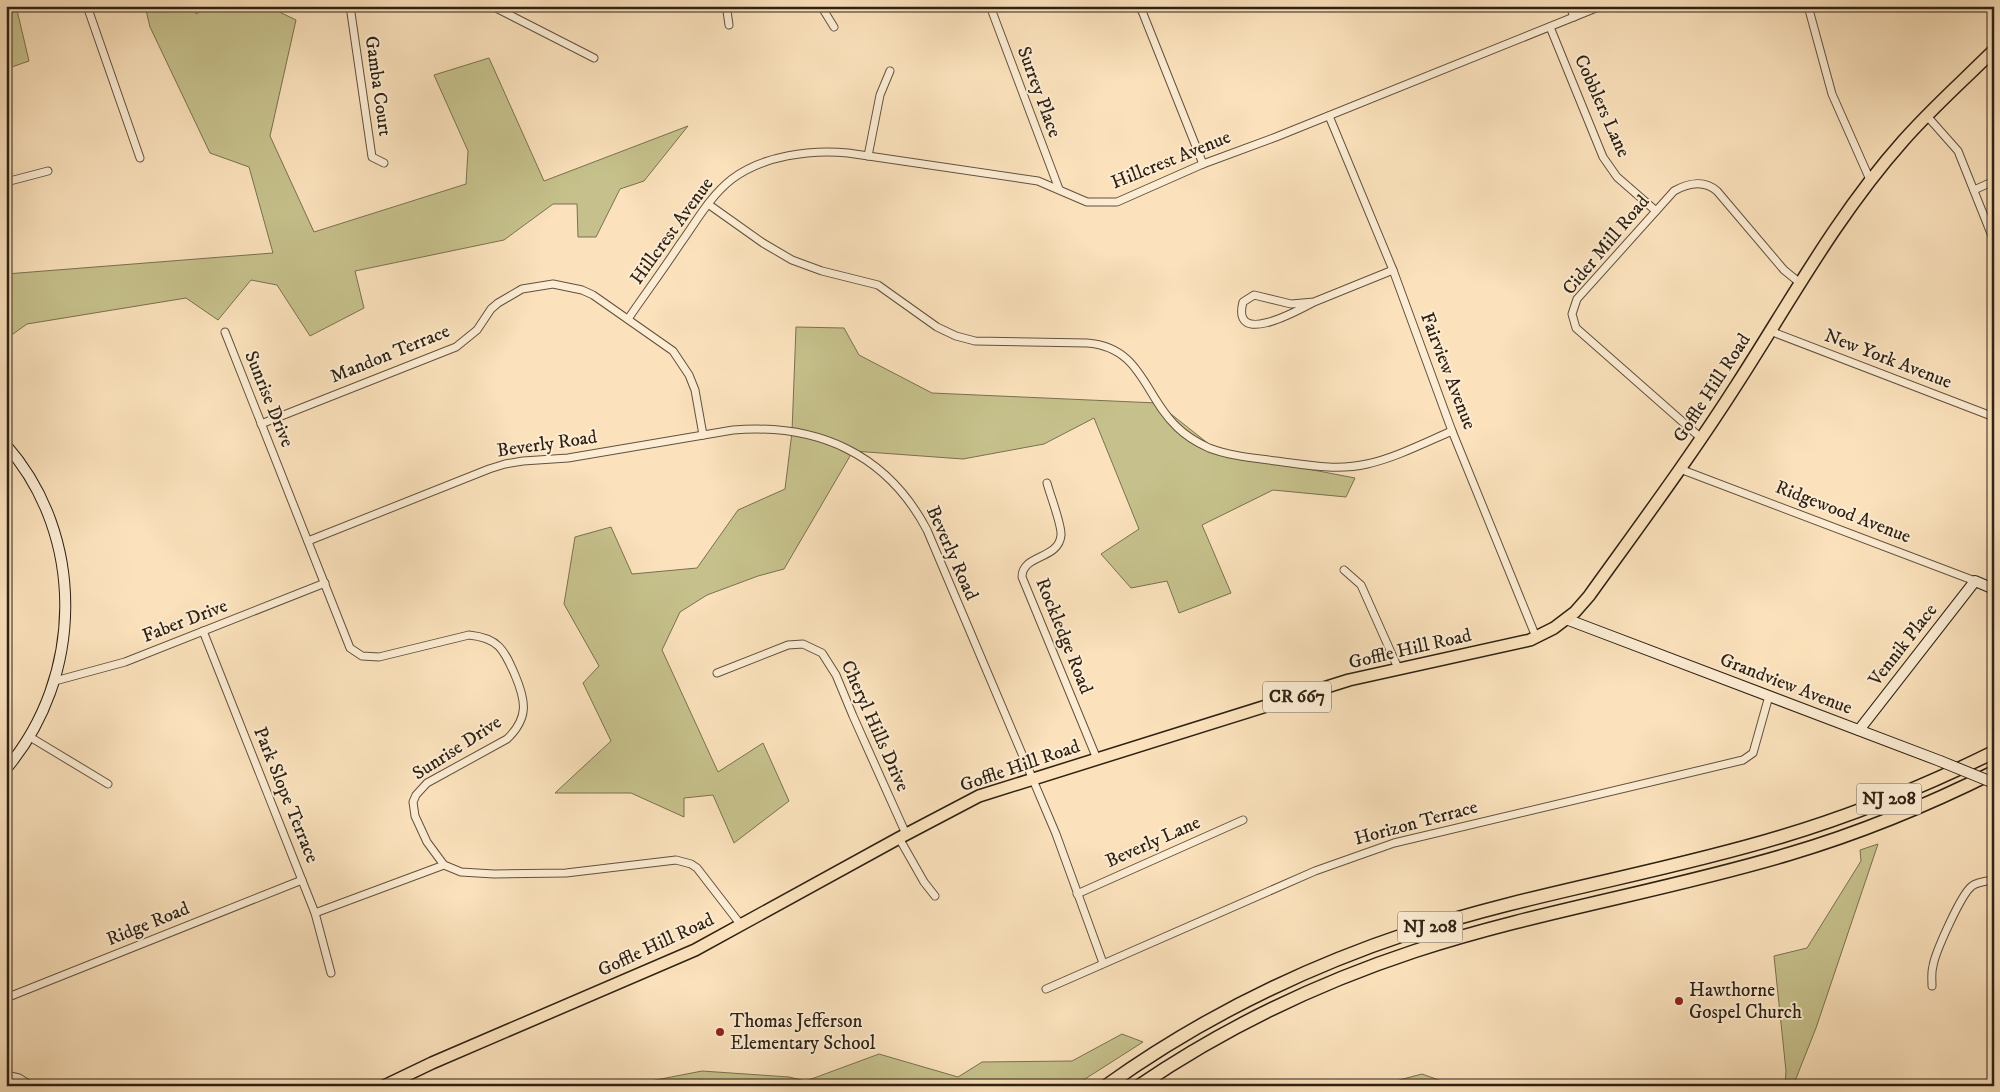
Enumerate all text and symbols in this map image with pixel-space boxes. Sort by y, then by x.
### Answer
street label: Gamba Court [360,34,396,138]
street label: Surrey Place [1012,43,1066,141]
street label: Cobblers Lane [1569,51,1635,161]
street label: Hillcrest Avenue [1108,126,1234,194]
street label: Hillcrest Avenue [625,173,719,289]
street label: Cider Mill Road [1558,190,1655,300]
street label: Fairview Avenue [1415,309,1481,433]
street label: Mandon Terrace [327,320,453,388]
street label: New York Avenue [1821,324,1955,394]
street label: Goffle Hill Road [1668,329,1756,447]
street label: Sunrise Drive [239,348,299,451]
street label: Beverly Road [495,426,599,462]
street label: Ridgewood Avenue [1772,476,1914,548]
street label: Beverly Road [921,502,983,604]
street label: Rockledge Road [1030,575,1098,698]
street label: Faber Drive [139,594,231,648]
street label: Vennik Place [1863,599,1942,691]
street label: Goffle Hill Road [1346,624,1474,674]
street label: Grandview Avenue [1717,648,1855,720]
street label: Cheryl Hills Drive [836,657,914,795]
road number: CR 667 [1263,682,1331,712]
street label: Sunrise Drive [408,711,506,785]
street label: Park Slope Terrace [248,724,324,866]
street label: Goffle Hill Road [957,735,1083,797]
road number: NJ 208 [1856,784,1922,814]
street label: Horizon Terrace [1352,795,1480,851]
street label: Beverly Lane [1102,811,1204,873]
street label: Ridge Road [103,897,193,951]
street label: Goffle Hill Road [594,908,718,982]
road number: NJ 208 [1398,912,1462,942]
place label: Hawthorne Gospel Church [1689,979,1802,1024]
marker: Hawthorne Gospel Church [1673,995,1685,1007]
place label: Thomas Jefferson Elementary School [730,1010,876,1055]
marker: Thomas Jefferson Elementary School [714,1026,726,1038]

